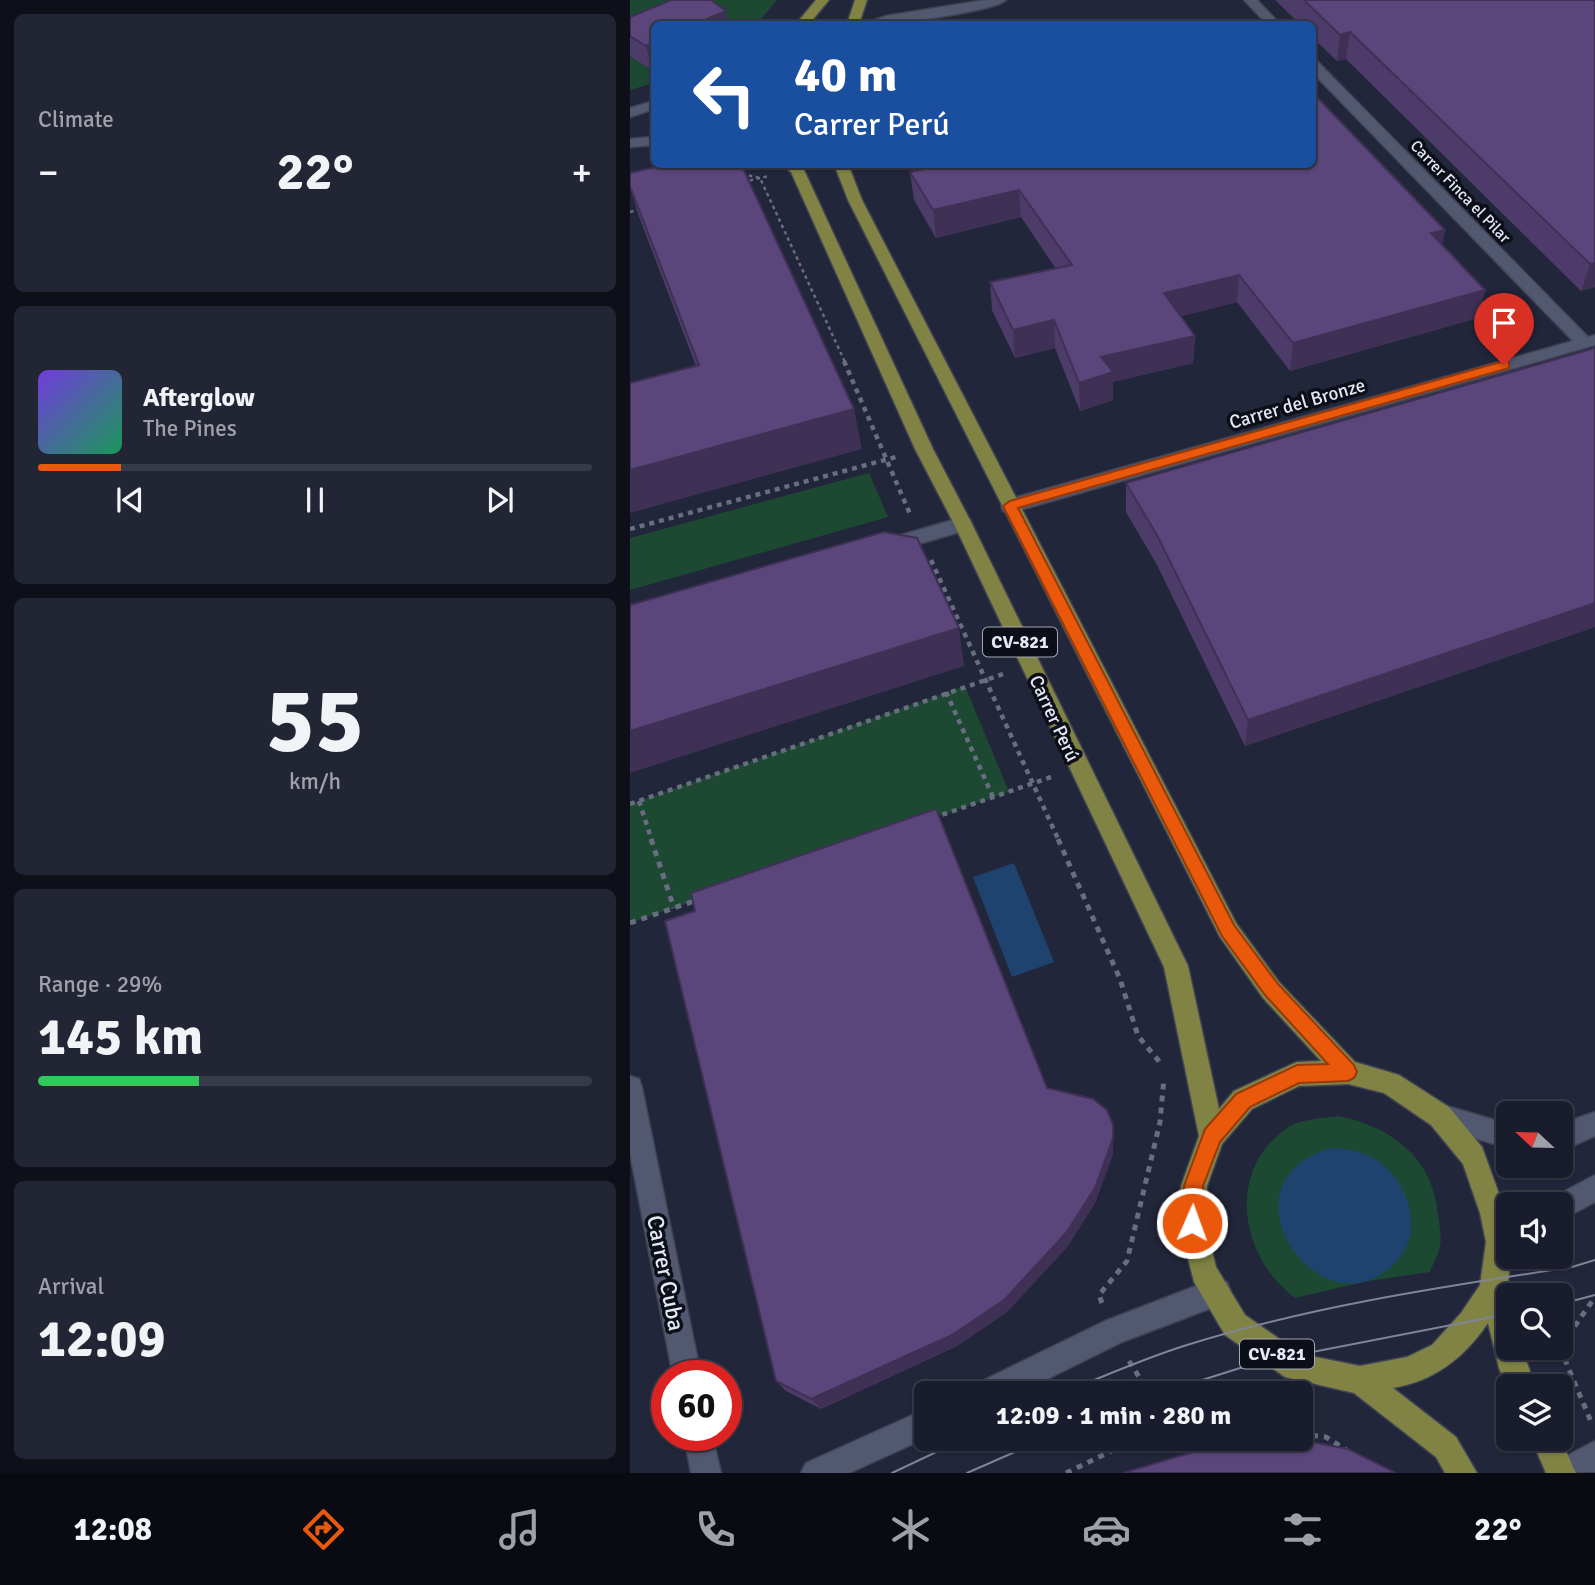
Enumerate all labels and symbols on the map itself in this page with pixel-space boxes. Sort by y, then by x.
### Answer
street label: Carrer Finca el Pilar [1406,136,1515,247]
pin [1474,293,1534,365]
street label: Carrer del Bronze [1226,373,1368,435]
road number: CV-821 [983,628,1057,656]
street label: Carrer Perú [1024,671,1085,765]
north arrow [1496,1101,1573,1178]
position arrow [1155,1186,1229,1260]
street label: Carrer Cuba [640,1213,691,1333]
road number: CV-821 [1240,1339,1314,1368]
speed limit sign: 60 [651,1360,742,1451]

